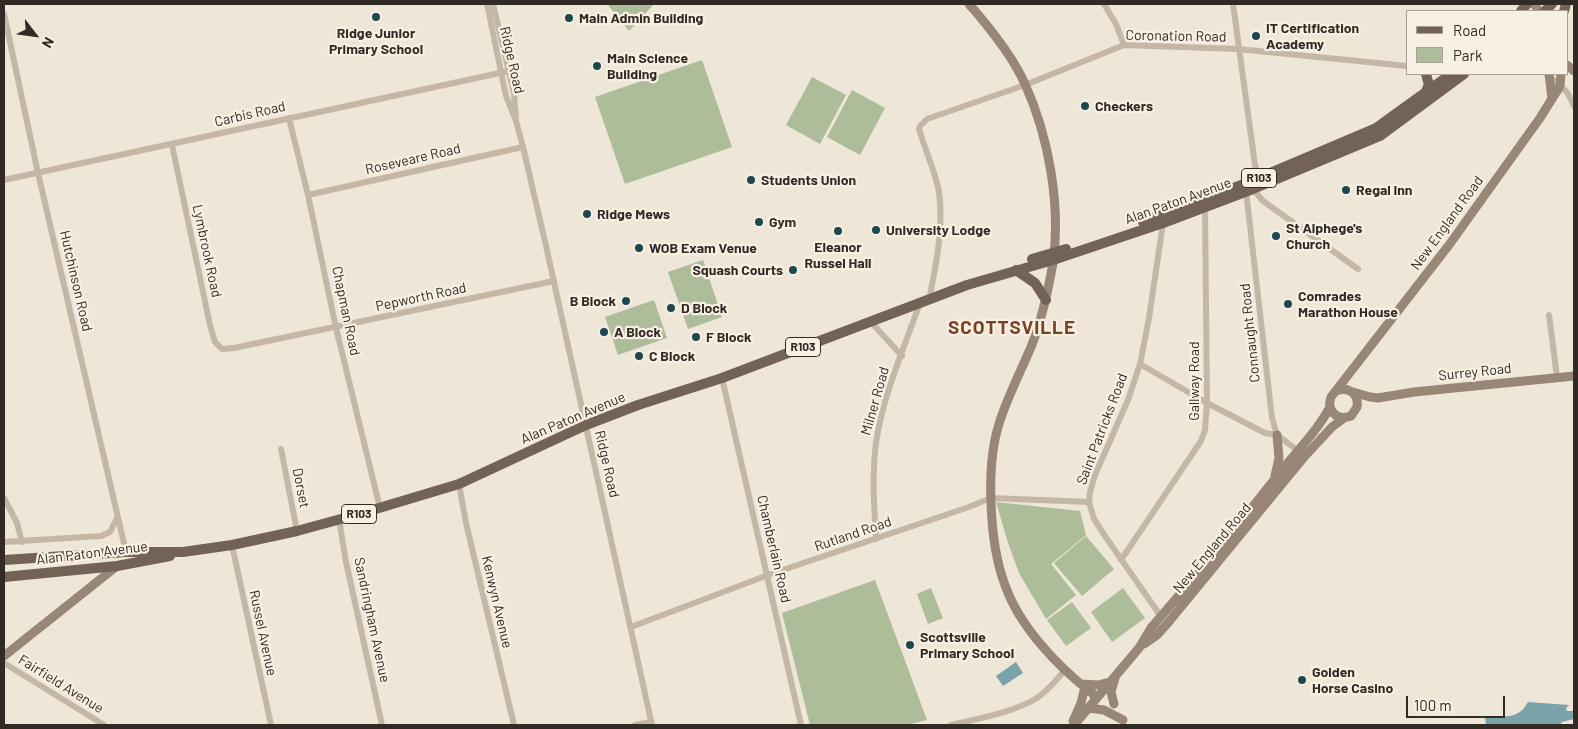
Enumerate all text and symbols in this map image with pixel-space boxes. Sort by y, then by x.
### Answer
north arrow [10,10,60,60]
place label: Main Admin Building [579,10,703,26]
legend [1406,10,1568,75]
marker: Ridge Junior Primary School [370,11,382,23]
marker: Main Admin Building [563,12,575,24]
place label: IT Certification Academy [1266,20,1359,52]
text: Road [1453,21,1486,39]
place label: Ridge Junior Primary School [329,25,423,58]
street label: Ridge Road [496,25,528,95]
street label: Coronation Road [1125,27,1227,45]
marker: IT Certification Academy [1250,30,1262,42]
text: N [39,34,58,51]
text: Park [1453,46,1482,64]
place label: Main Science Building [607,50,688,82]
marker: Main Science Building [591,60,603,72]
street label: Carbis Road [213,98,287,130]
place label: Checkers [1095,98,1153,114]
marker: Checkers [1079,100,1091,112]
street label: Roseveare Road [364,140,462,178]
road number: R103 [1242,168,1276,188]
place label: Students Union [761,172,856,188]
street label: New England Road [1407,173,1487,273]
marker: Students Union [745,174,757,186]
street label: Alan Paton Avenue [1123,174,1233,228]
place label: Regal Inn [1356,182,1413,198]
marker: Regal Inn [1340,184,1352,196]
street label: Lymbrook Road [189,203,225,299]
place label: Ridge Mews [597,206,670,222]
marker: Ridge Mews [581,208,593,220]
place label: Gym [769,214,796,230]
marker: Gym [753,216,765,228]
place label: St Alphege's Church [1286,220,1362,252]
place label: University Lodge [886,222,991,238]
marker: University Lodge [870,224,882,236]
marker: Eleanor Russel Hall [832,225,844,237]
street label: Hutchinson Road [56,229,96,333]
marker: St Alphege's Church [1270,230,1282,242]
place label: Eleanor Russel Hall [804,239,872,272]
place label: WOB Exam Venue [649,240,757,256]
marker: WOB Exam Venue [633,242,645,254]
place label: Squash Courts [692,262,783,278]
marker: Squash Courts [787,264,799,276]
street label: Chapman Road [328,265,364,357]
street label: Pepworth Road [374,279,468,315]
street label: Connaught Road [1236,283,1264,383]
place label: Comrades Marathon House [1298,288,1398,321]
place label: B Block [570,293,616,309]
marker: B Block [620,295,632,307]
marker: Comrades Marathon House [1282,298,1294,310]
place label: D Block [681,300,727,316]
marker: D Block [665,302,677,314]
district label: SCOTTSVILLE [947,317,1077,339]
place label: A Block [614,324,661,340]
marker: A Block [598,326,610,338]
place label: F Block [706,329,752,345]
marker: F Block [690,331,702,343]
road number: R103 [786,338,820,357]
street label: Gallway Road [1186,341,1202,421]
place label: C Block [649,348,695,364]
marker: C Block [633,350,645,362]
street label: Surrey Road [1438,360,1512,384]
street label: Milner Road [857,365,893,437]
street label: Saint Patricks Road [1073,371,1131,487]
street label: Alan Paton Avenue [518,388,628,448]
street label: Ridge Road [591,429,623,499]
street label: Dorset [289,467,313,509]
street label: Chamberlain Road [753,493,795,605]
street label: New England Road [1169,500,1255,596]
road number: R103 [342,504,376,524]
street label: Rutland Road [812,513,894,555]
street label: Alan Paton Avenue [35,538,149,568]
street label: Kenwyn Avenue [478,554,516,650]
street label: Sandringham Avenue [351,556,393,684]
street label: Russel Avenue [246,589,280,677]
place label: Scottsville Primary School [920,629,1014,662]
marker: Scottsville Primary School [904,639,916,651]
street label: Fairfield Avenue [15,651,107,717]
place label: Golden Horse Casino [1312,664,1393,696]
marker: Golden Horse Casino [1296,674,1308,686]
scale bar [1408,686,1507,718]
text: 100 m [1414,696,1452,714]

